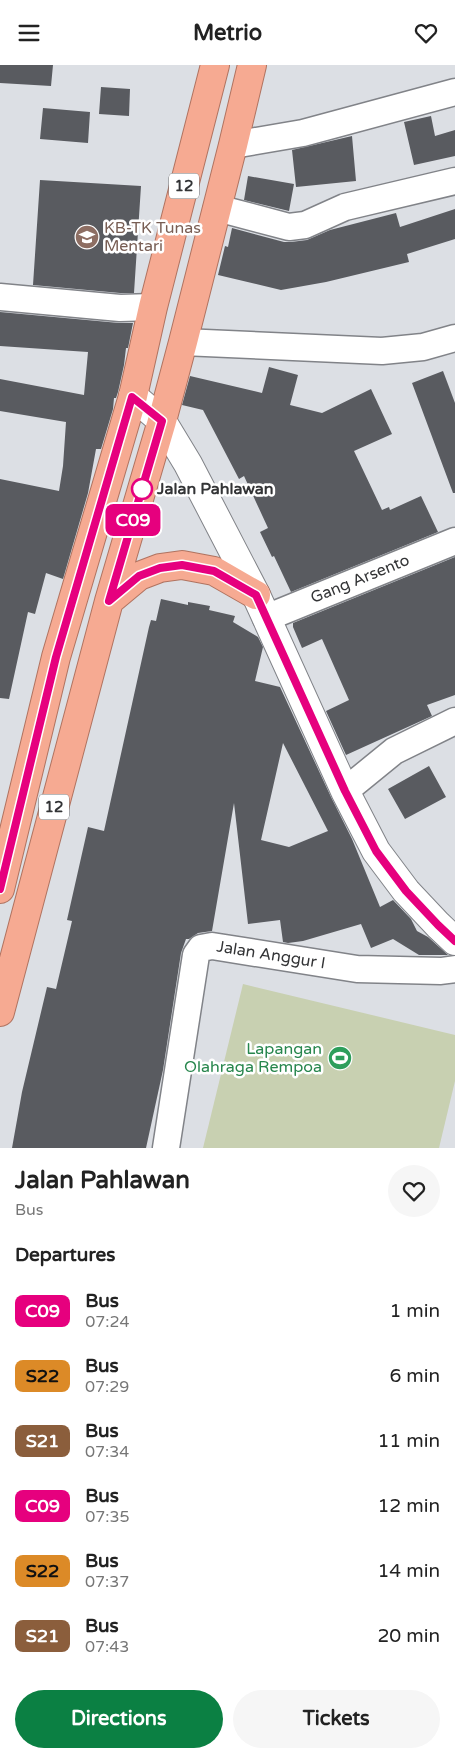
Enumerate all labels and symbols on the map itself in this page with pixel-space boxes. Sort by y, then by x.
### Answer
road number: 12 [169,173,199,199]
place label: KB-TK Tunas Mentari [104,218,201,256]
school or university icon: KB-TK Tunas Mentari [74,224,100,250]
marker: Jalan Pahlawan [131,478,153,500]
place label: Jalan Pahlawan [156,479,274,499]
line badge: C09 [104,504,162,536]
street label: Gang Arsento [308,550,412,608]
road number: 12 [39,795,69,819]
street label: Jalan Anggur I [215,937,327,973]
place label: Lapangan Olahraga Rempoa [184,1039,322,1077]
sports icon: Lapangan Olahraga Rempoa [327,1045,353,1071]

